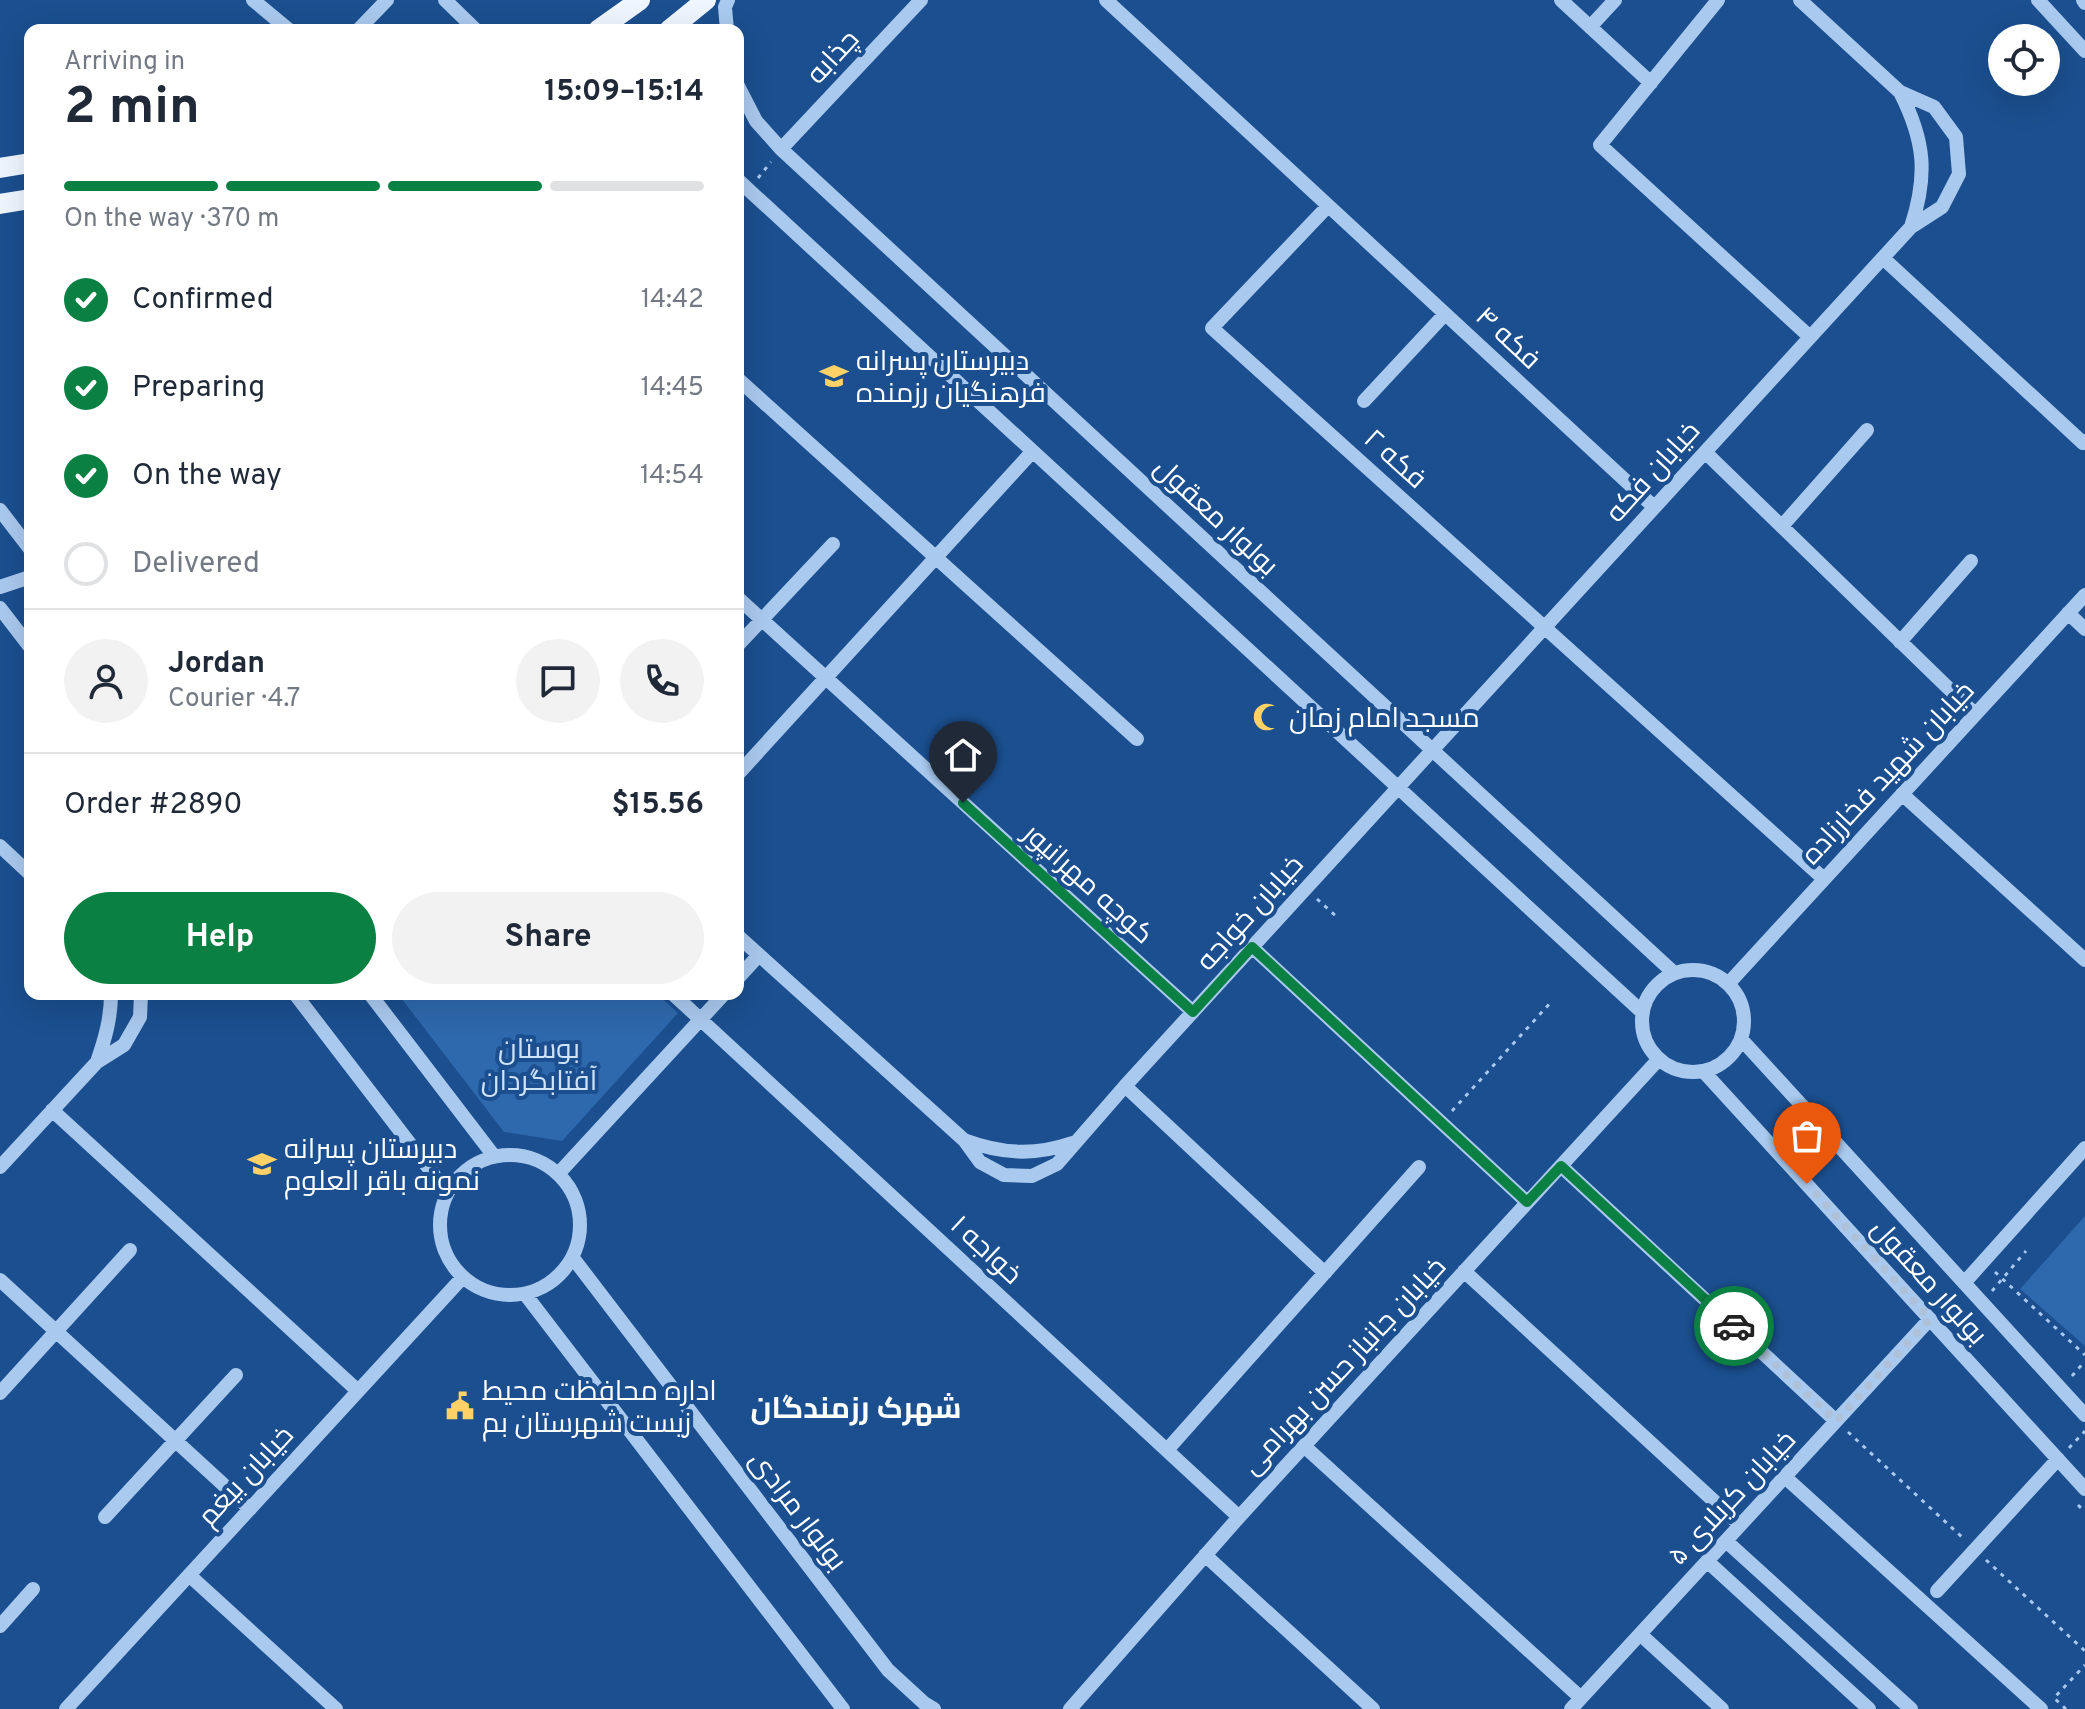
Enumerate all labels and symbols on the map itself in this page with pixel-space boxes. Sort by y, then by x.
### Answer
street label: چذابه [800,23,868,93]
street label: فکه ۴ [1467,300,1547,379]
place label: دبیرستان پسرانه فرهنگیان رزمنده [856,345,1046,413]
school or university icon: دبیرستان پسرانه فرهنگیان رزمنده [819,361,849,391]
street label: خیابان فکه [1599,415,1709,531]
street label: فکه ۲ [1355,422,1433,498]
street label: بولوار معقول [1145,451,1285,585]
street label: خیابان شهید فخارزاده [1795,674,1984,874]
mosque icon: مسجد امام زمان [1252,702,1282,732]
place label: مسجد امام زمان [1289,702,1480,738]
pin [929,721,997,803]
street label: کوچه مهرانپور [1013,816,1160,953]
street label: خیابان خواجه [1190,848,1313,980]
park label: بوستان آفتابگردان [481,1033,598,1101]
pin [1773,1102,1841,1184]
place label: دبیرستان پسرانه نمونه باقر العلوم [284,1133,480,1201]
school or university icon: دبیرستان پسرانه نمونه باقر العلوم [247,1149,277,1179]
street label: خواجه ۱ [941,1209,1029,1294]
street label: بولوار معقول [1862,1212,1994,1354]
street label: خیابان جانباز حسن بهرامی [1235,1251,1455,1483]
courier [1694,1286,1774,1366]
place label: اداره محافظت محیط زیست شهرستان بم [482,1375,717,1443]
public building icon: اداره محافظت محیط زیست شهرستان بم [445,1391,475,1421]
district label: شهرک رزمندگان [750,1392,962,1429]
street label: خیابان بیغم [191,1419,303,1535]
street label: خیابان کربلای ۵ [1661,1424,1805,1574]
street label: بولوار مرادی [740,1444,854,1579]

